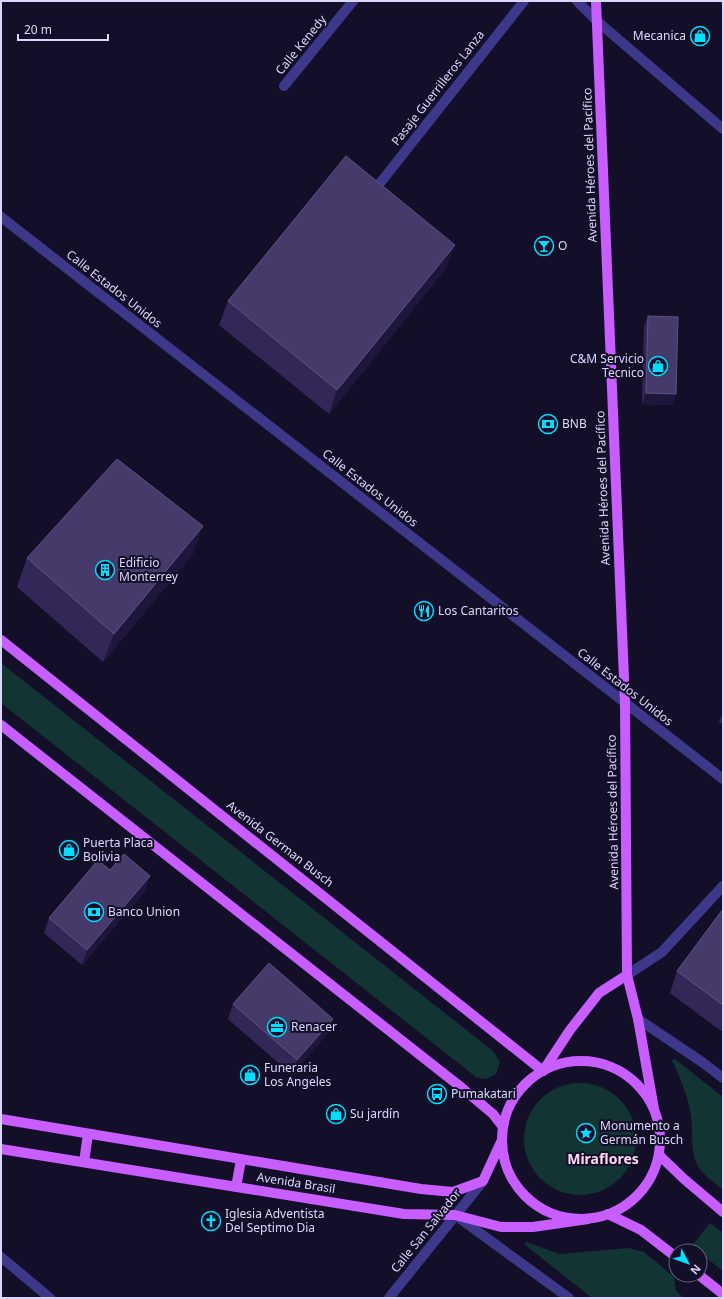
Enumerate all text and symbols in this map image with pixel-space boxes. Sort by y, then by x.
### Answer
street label: Calle Kenedy [271,11,331,78]
scale bar [18,16,108,42]
text: 20 m [24,21,52,38]
shop icon: Mecanica [689,25,711,47]
street label: Pasaje Guerrilleros Lanza [387,27,488,149]
place label: Mecanica [633,27,686,44]
street label: Avenida Héroes del Pacífico [578,87,601,243]
bar icon: O [533,235,555,257]
place label: O [558,237,567,254]
street label: Calle Estados Unidos [63,246,166,331]
place label: C&M Servicio Tecnico [570,350,644,381]
shop icon: C&M Servicio Tecnico [647,355,669,377]
street label: Avenida Héroes del Pacífico [591,410,614,566]
bank icon: BNB [537,413,559,435]
place label: BNB [562,415,587,432]
street label: Calle Estados Unidos [319,445,422,530]
place label: Edificio Monterrey [119,554,179,585]
building icon: Edificio Monterrey [94,559,116,581]
restaurant icon: Los Cantaritos [413,600,435,622]
place label: Los Cantaritos [438,602,519,619]
street label: Calle Estados Unidos [574,644,677,729]
street label: Avenida Héroes del Pacífico [603,734,622,890]
street label: Avenida German Busch [223,796,337,891]
place label: Puerta Placa Bolivia [83,834,153,865]
shop icon: Puerta Placa Bolivia [58,839,80,861]
bank icon: Banco Union [83,901,105,923]
place label: Banco Union [108,903,180,920]
office icon: Renacer [266,1016,288,1038]
place label: Renacer [291,1018,337,1035]
place label: Funeraria Los Angeles [264,1059,332,1090]
shop icon: Funeraria Los Angeles [239,1064,261,1086]
bus stop icon: Pumakatari [426,1083,448,1105]
place label: Pumakatari [451,1085,516,1102]
shop icon: Su jardín [325,1103,347,1125]
place label: Su jardín [350,1105,400,1122]
place label: Monumento a Germán Busch [600,1117,683,1148]
place icon: Monumento a Germán Busch [575,1122,597,1144]
district label: Miraflores [567,1149,639,1168]
street label: Avenida Brasil [256,1168,337,1197]
street label: Calle San Salvador [387,1185,465,1276]
place label: Iglesia Adventista Del Septimo Dia [225,1205,325,1236]
church icon: Iglesia Adventista Del Septimo Dia [200,1210,222,1232]
north arrow [668,1243,708,1283]
text: N [687,1262,705,1278]

